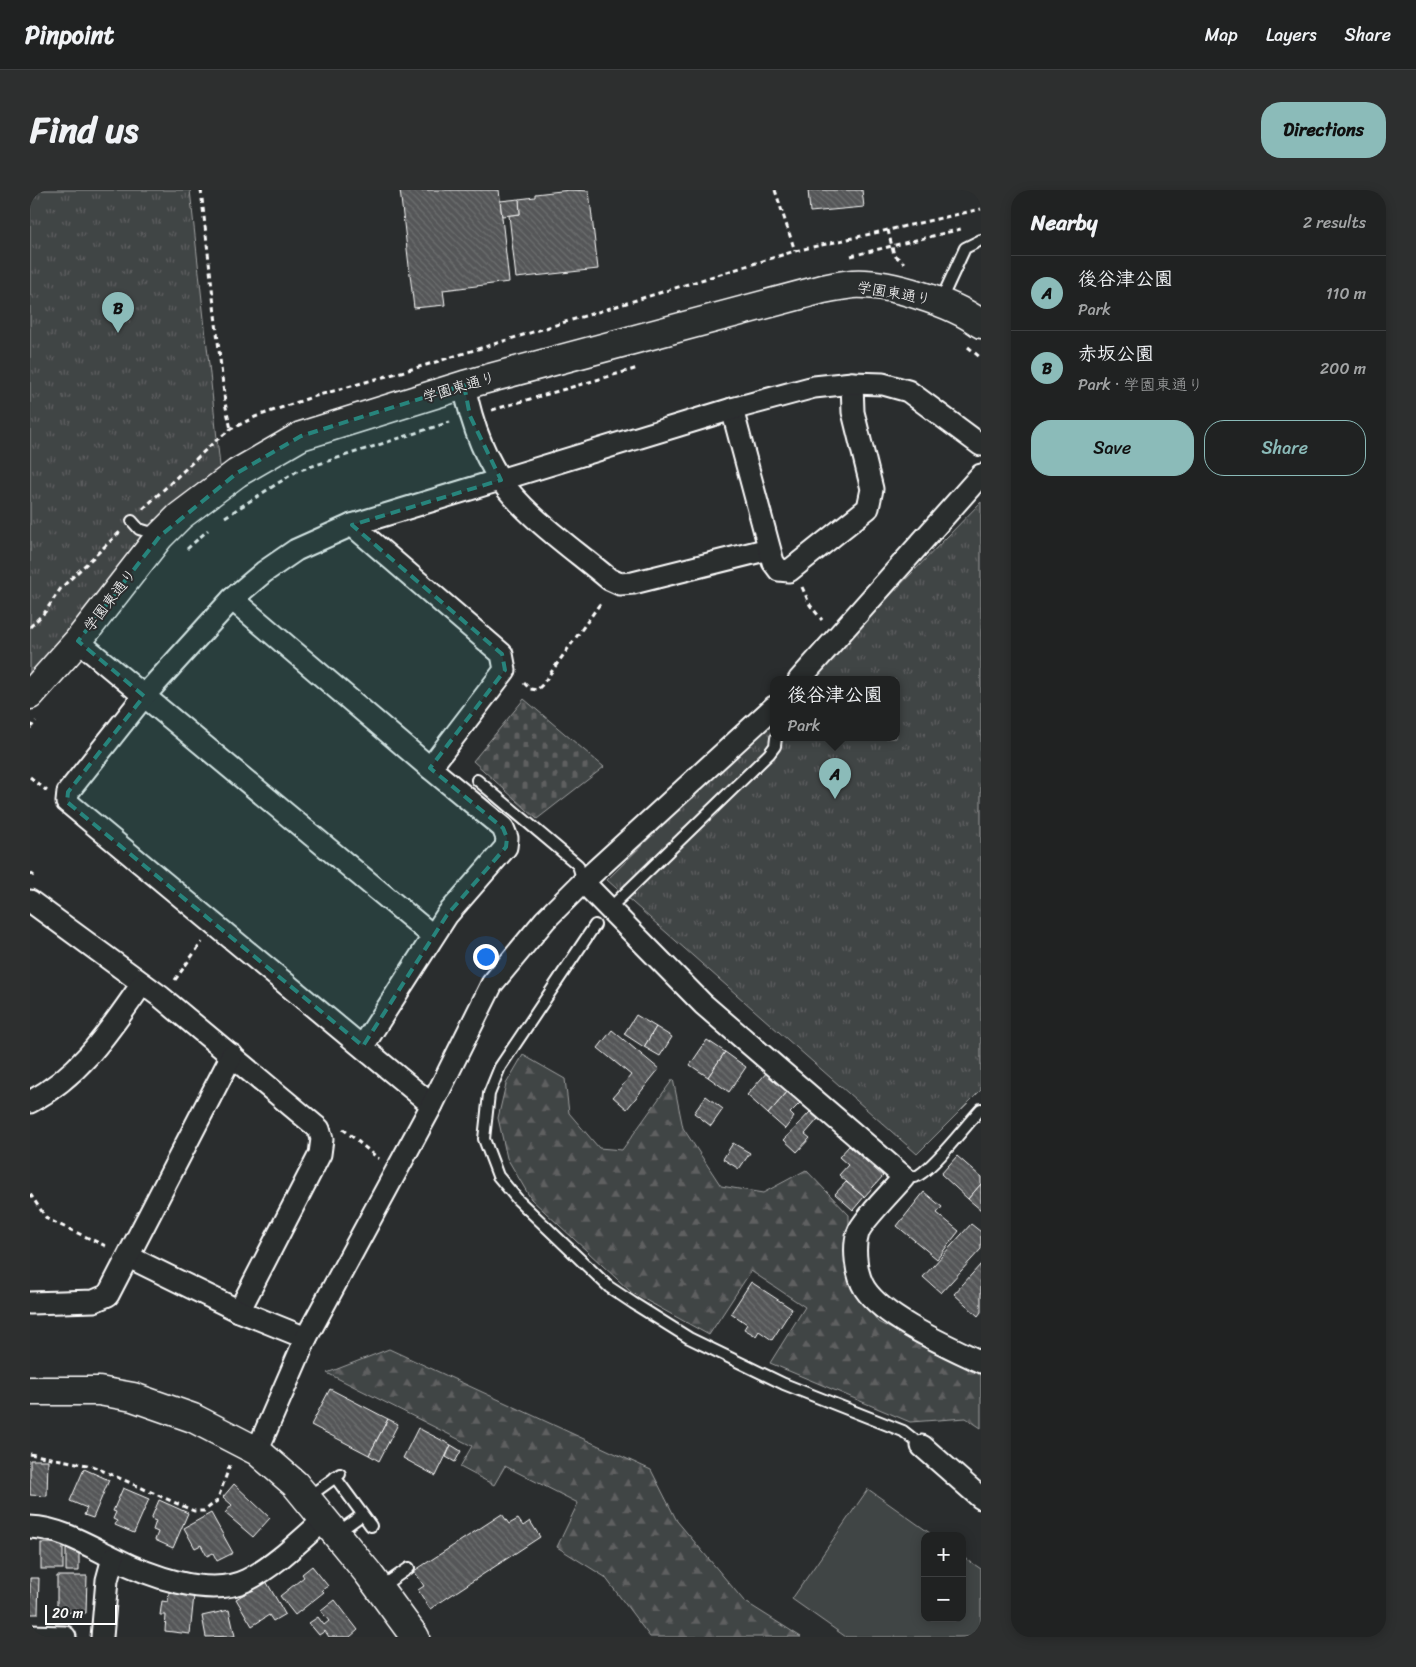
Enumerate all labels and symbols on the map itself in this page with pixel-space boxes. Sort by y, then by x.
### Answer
street label: 学園東通り [855,274,933,312]
pin: B [102,292,134,333]
street label: 学園東通り [419,364,499,410]
street label: 学園東通り [77,562,143,638]
pin: A [819,758,851,799]
your location [473,944,499,970]
scale bar [45,1602,118,1625]

